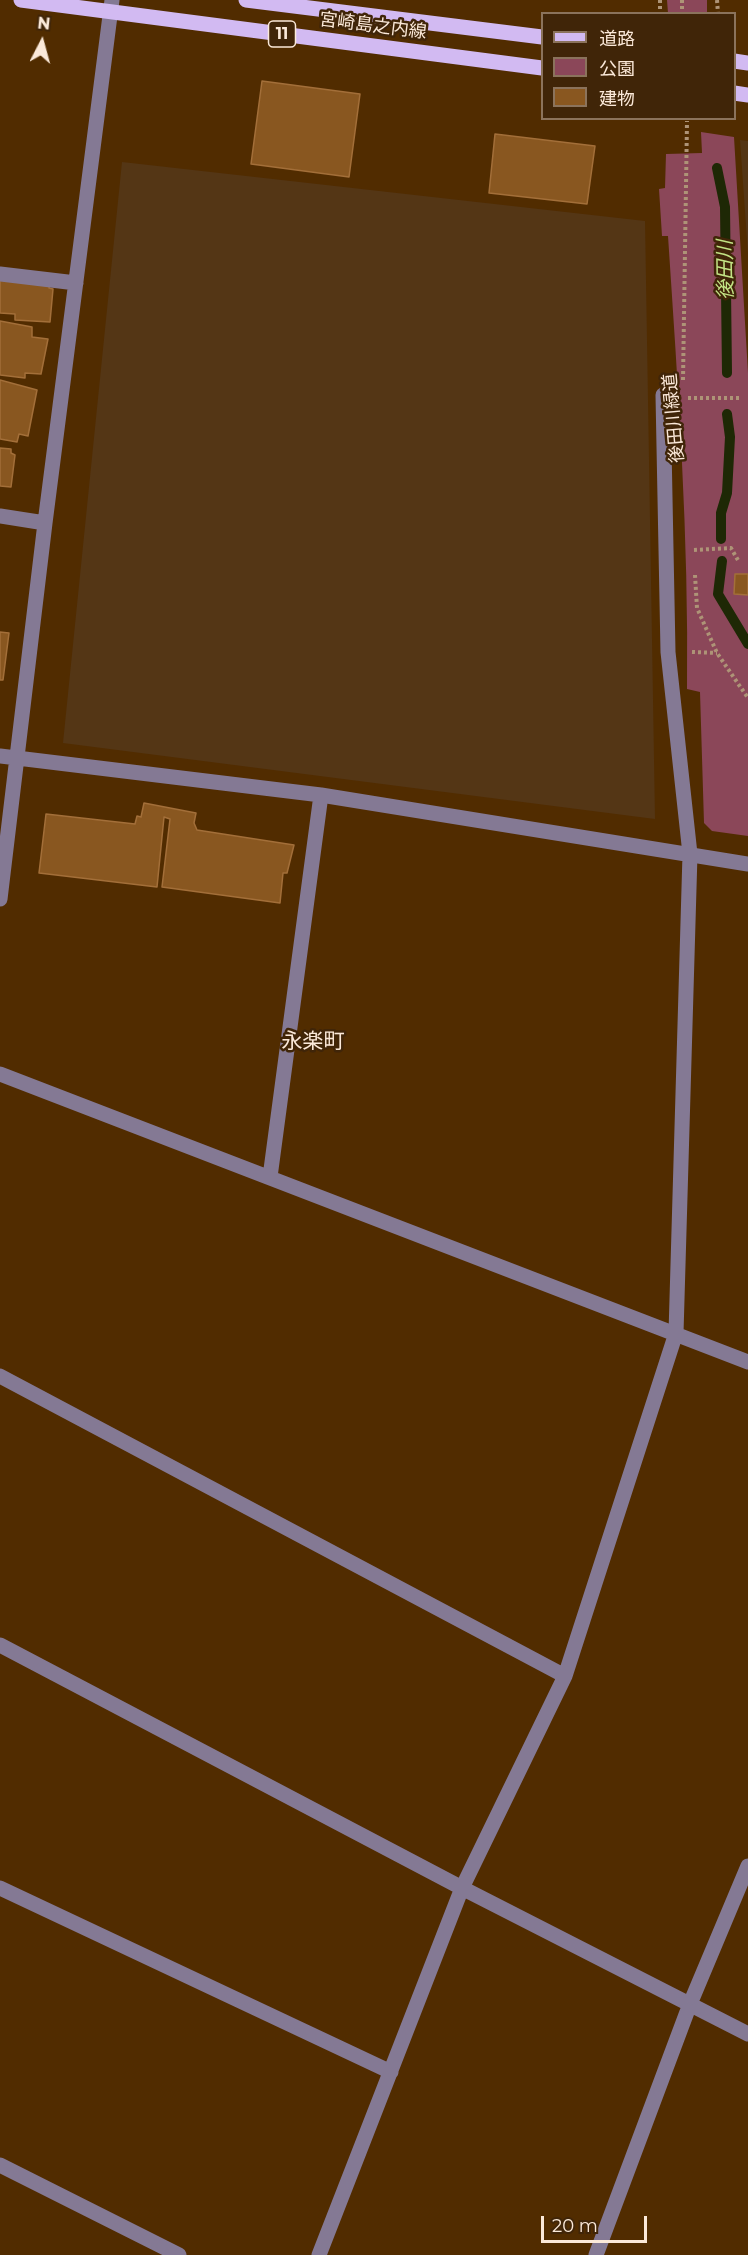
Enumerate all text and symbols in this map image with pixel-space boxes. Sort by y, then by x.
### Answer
street label: 宮崎島之内線 [318,9,428,43]
north arrow [12,12,72,72]
legend [541,12,736,120]
text: N [37,13,51,34]
road number: 11 [268,21,296,47]
text: 道路 [599,28,635,50]
text: 公園 [599,58,635,80]
text: 建物 [599,88,635,110]
water label: 後田川 [713,240,739,300]
street label: 後田川緑道 [659,372,689,464]
district label: 永楽町 [282,1029,344,1055]
scale bar [544,2204,650,2242]
text: 20 m [552,2215,598,2237]

